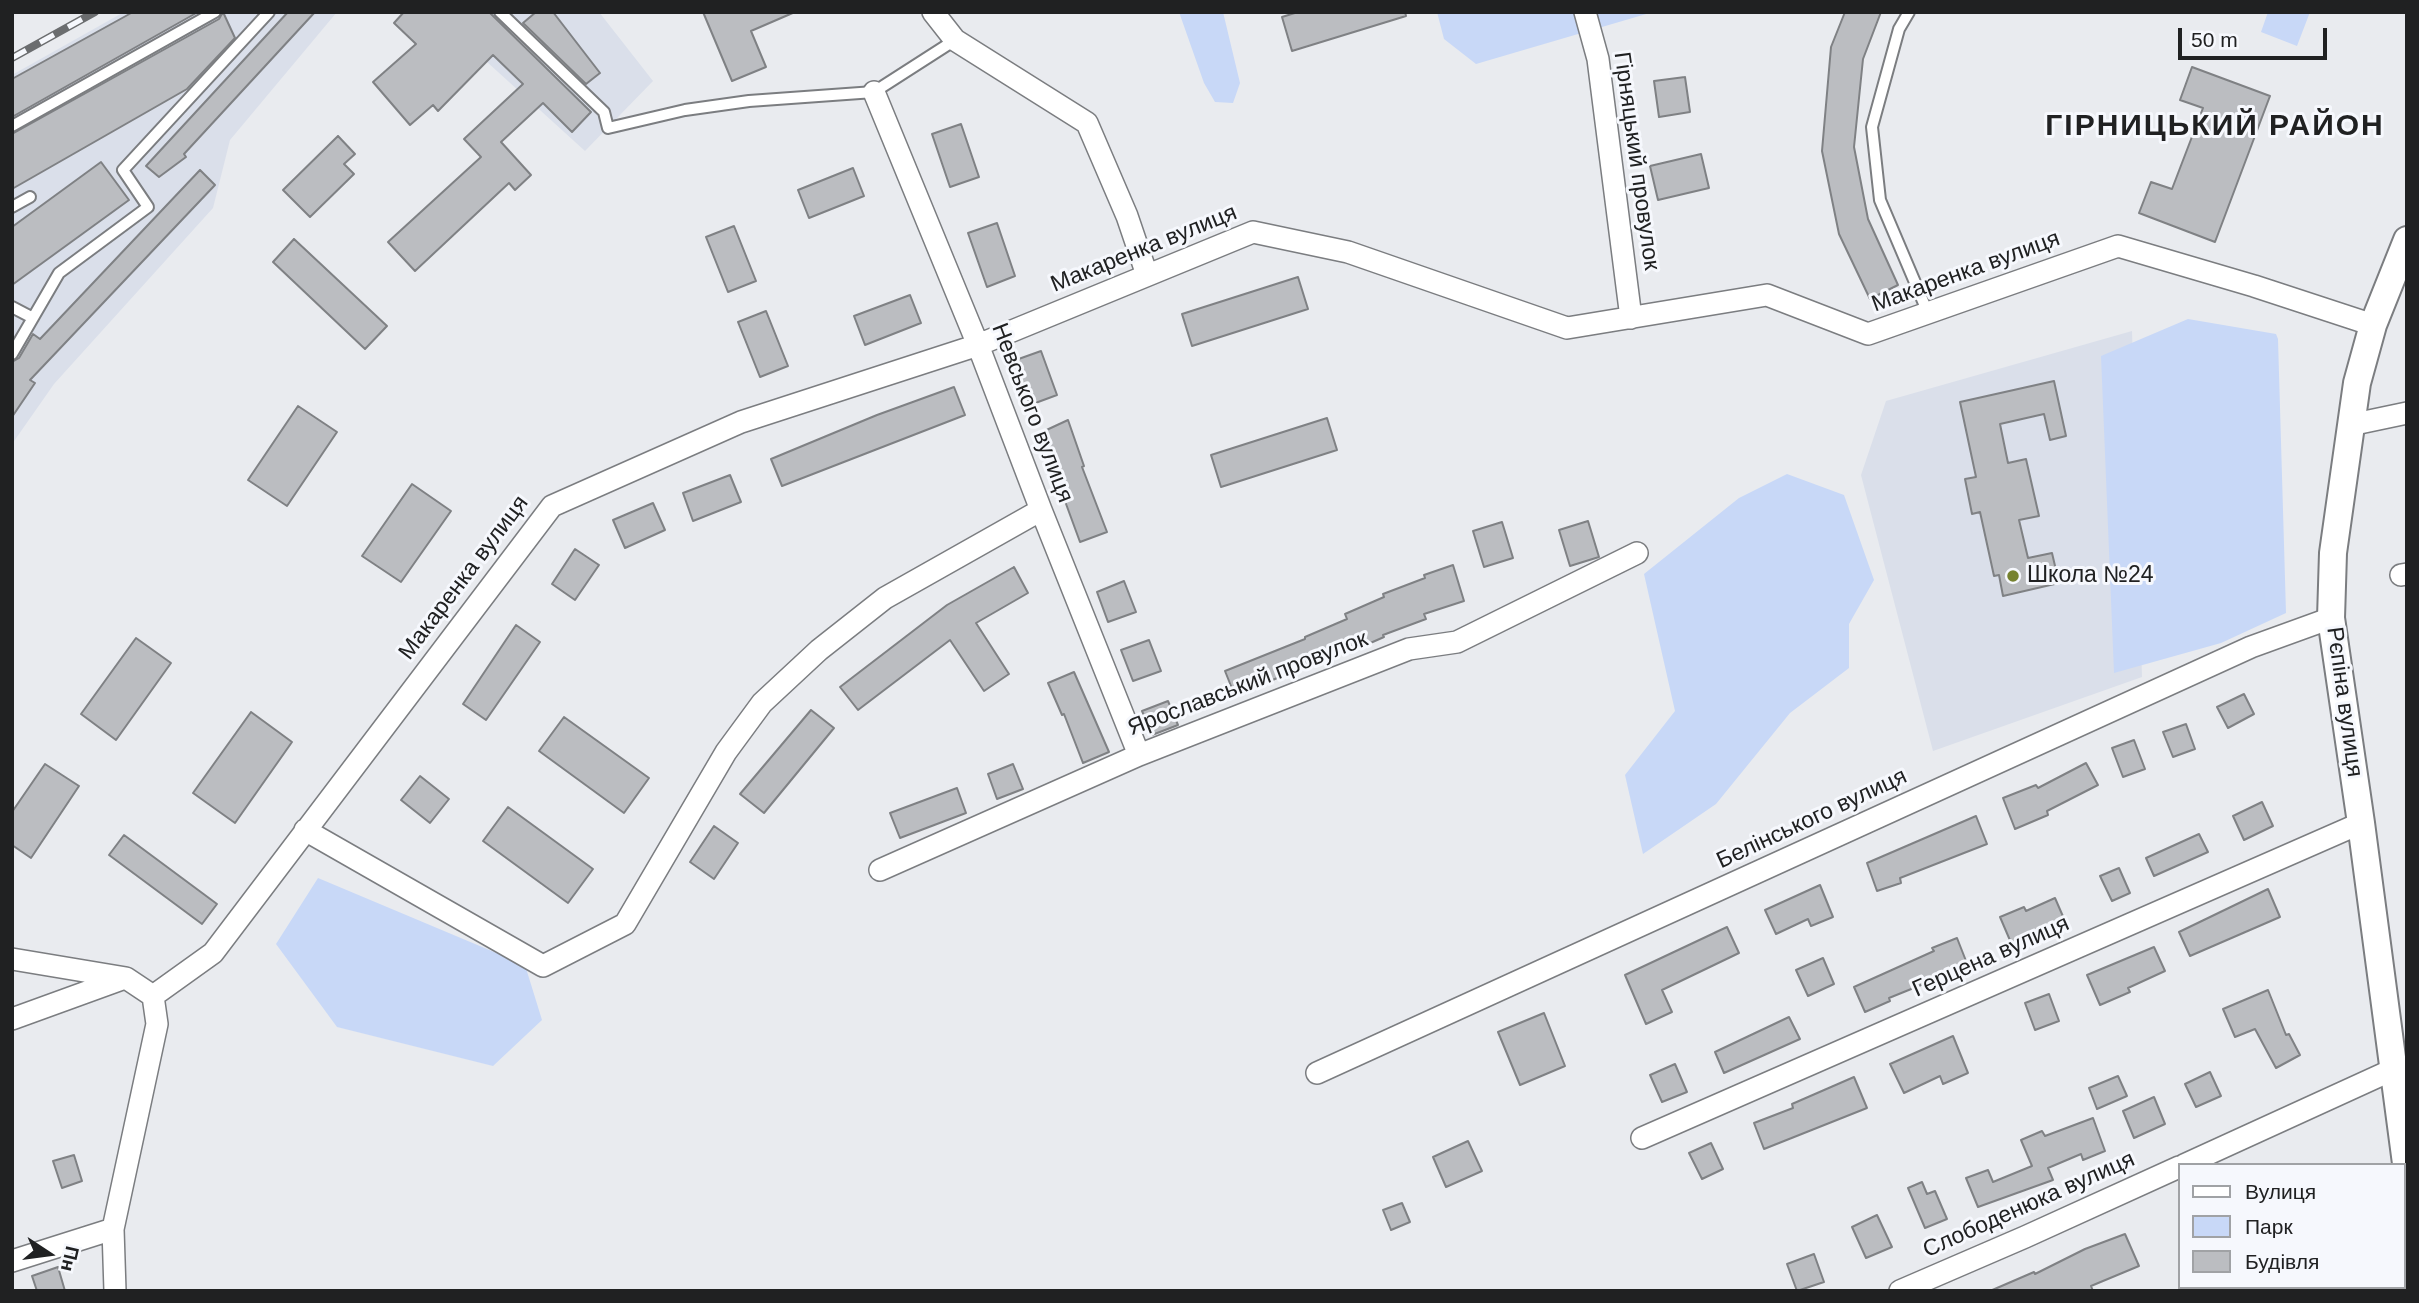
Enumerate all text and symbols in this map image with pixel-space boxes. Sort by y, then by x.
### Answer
scale bar [2181,14,2330,58]
text: 50 m [2191,28,2238,51]
street label: Гірняцький провулок [1607,50,1665,272]
district label: ГІРНИЦЬКИЙ РАЙОН [2047,109,2383,145]
street label: Макаренка вулиця [1047,199,1241,299]
street label: Макаренка вулиця [1868,225,2064,319]
street label: Невського вулиця [985,320,1079,506]
street label: Макаренка вулиця [393,491,535,665]
place label: Школа №24 [2027,562,2154,590]
marker: Школа №24 [2005,568,2021,584]
street label: Ярославський провулок [1124,625,1372,743]
street label: Рєпіна вулиця [2320,625,2368,779]
street label: Белінського вулиця [1713,763,1911,875]
street label: Герцена вулиця [1908,910,2074,1004]
street label: Слободенюка вулиця [1919,1146,2139,1264]
legend [2178,1163,2405,1289]
text: Вулиця [2245,1180,2316,1203]
text: Парк [2245,1215,2293,1238]
north arrow [14,1219,84,1289]
text: Пн [57,1244,83,1273]
text: Будівля [2245,1250,2319,1273]

